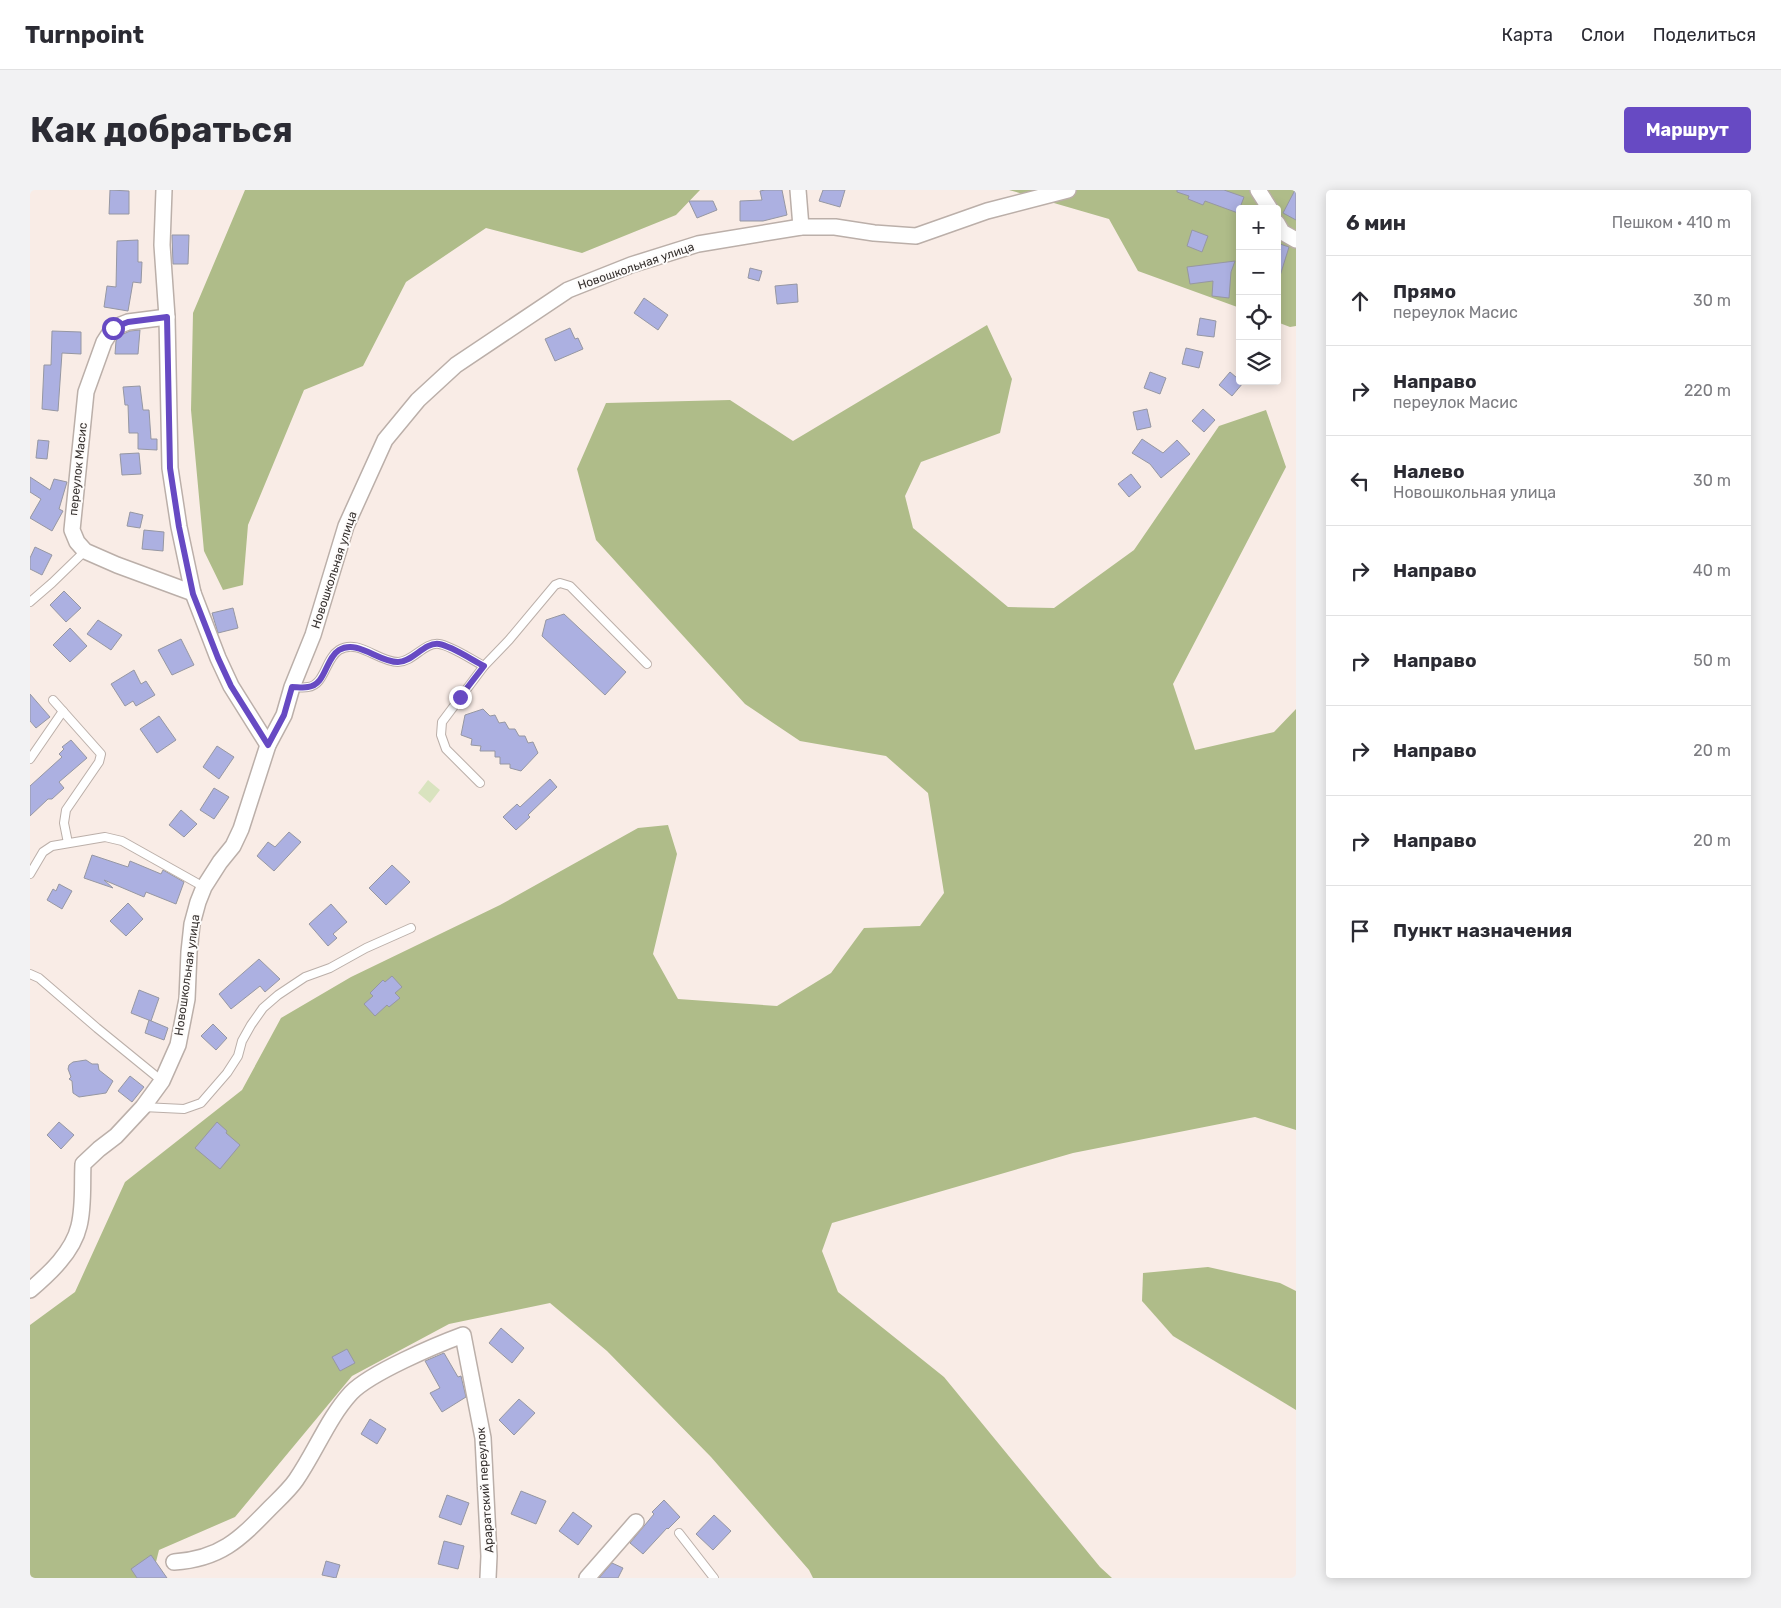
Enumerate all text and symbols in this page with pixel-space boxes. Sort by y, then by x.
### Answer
text: Turnpoint [25,21,144,49]
text: Карта [1502,24,1553,46]
text: Слои [1581,24,1625,46]
text: Поделиться [1653,24,1756,46]
button: Маршрут [1624,107,1751,153]
text: Как добраться [30,109,293,151]
map controls [1236,205,1281,385]
button: + [1236,205,1281,250]
text: 6 мин [1346,210,1406,235]
text: Пешком · 410 m [1612,213,1731,232]
street label: Новошкольная улица [576,239,696,293]
button: − [1236,250,1281,295]
text: Прямо [1393,280,1456,303]
icon: ahead [1346,287,1374,315]
text: 30 m [1693,291,1731,310]
button: locate [1236,295,1281,340]
text: переулок Масис [1393,303,1518,322]
route start [102,317,125,340]
button: layers [1236,340,1281,385]
text: Направо [1393,370,1477,393]
icon: right [1346,377,1374,405]
text: 220 m [1684,381,1731,400]
text: переулок Масис [1393,393,1518,412]
street label: переулок Масис [66,421,90,516]
text: Налево [1393,460,1465,483]
icon: left [1346,467,1374,495]
text: 30 m [1693,471,1731,490]
text: Новошкольная улица [1393,483,1556,502]
street label: Новошкольная улица [308,510,360,630]
icon: right [1346,557,1374,585]
text: Направо [1393,559,1477,582]
text: 40 m [1693,561,1731,580]
icon: right [1346,647,1374,675]
text: Направо [1393,649,1477,672]
text: 50 m [1693,651,1731,670]
route end [449,686,472,709]
icon: right [1346,737,1374,765]
text: Направо [1393,739,1477,762]
text: 20 m [1693,741,1731,760]
icon: right [1346,827,1374,855]
text: Направо [1393,829,1477,852]
text: 20 m [1693,831,1731,850]
street label: Новошкольная улица [172,913,202,1037]
icon: arrive [1346,917,1374,945]
text: Пункт назначения [1393,919,1572,942]
street label: Араратский переулок [474,1426,496,1553]

